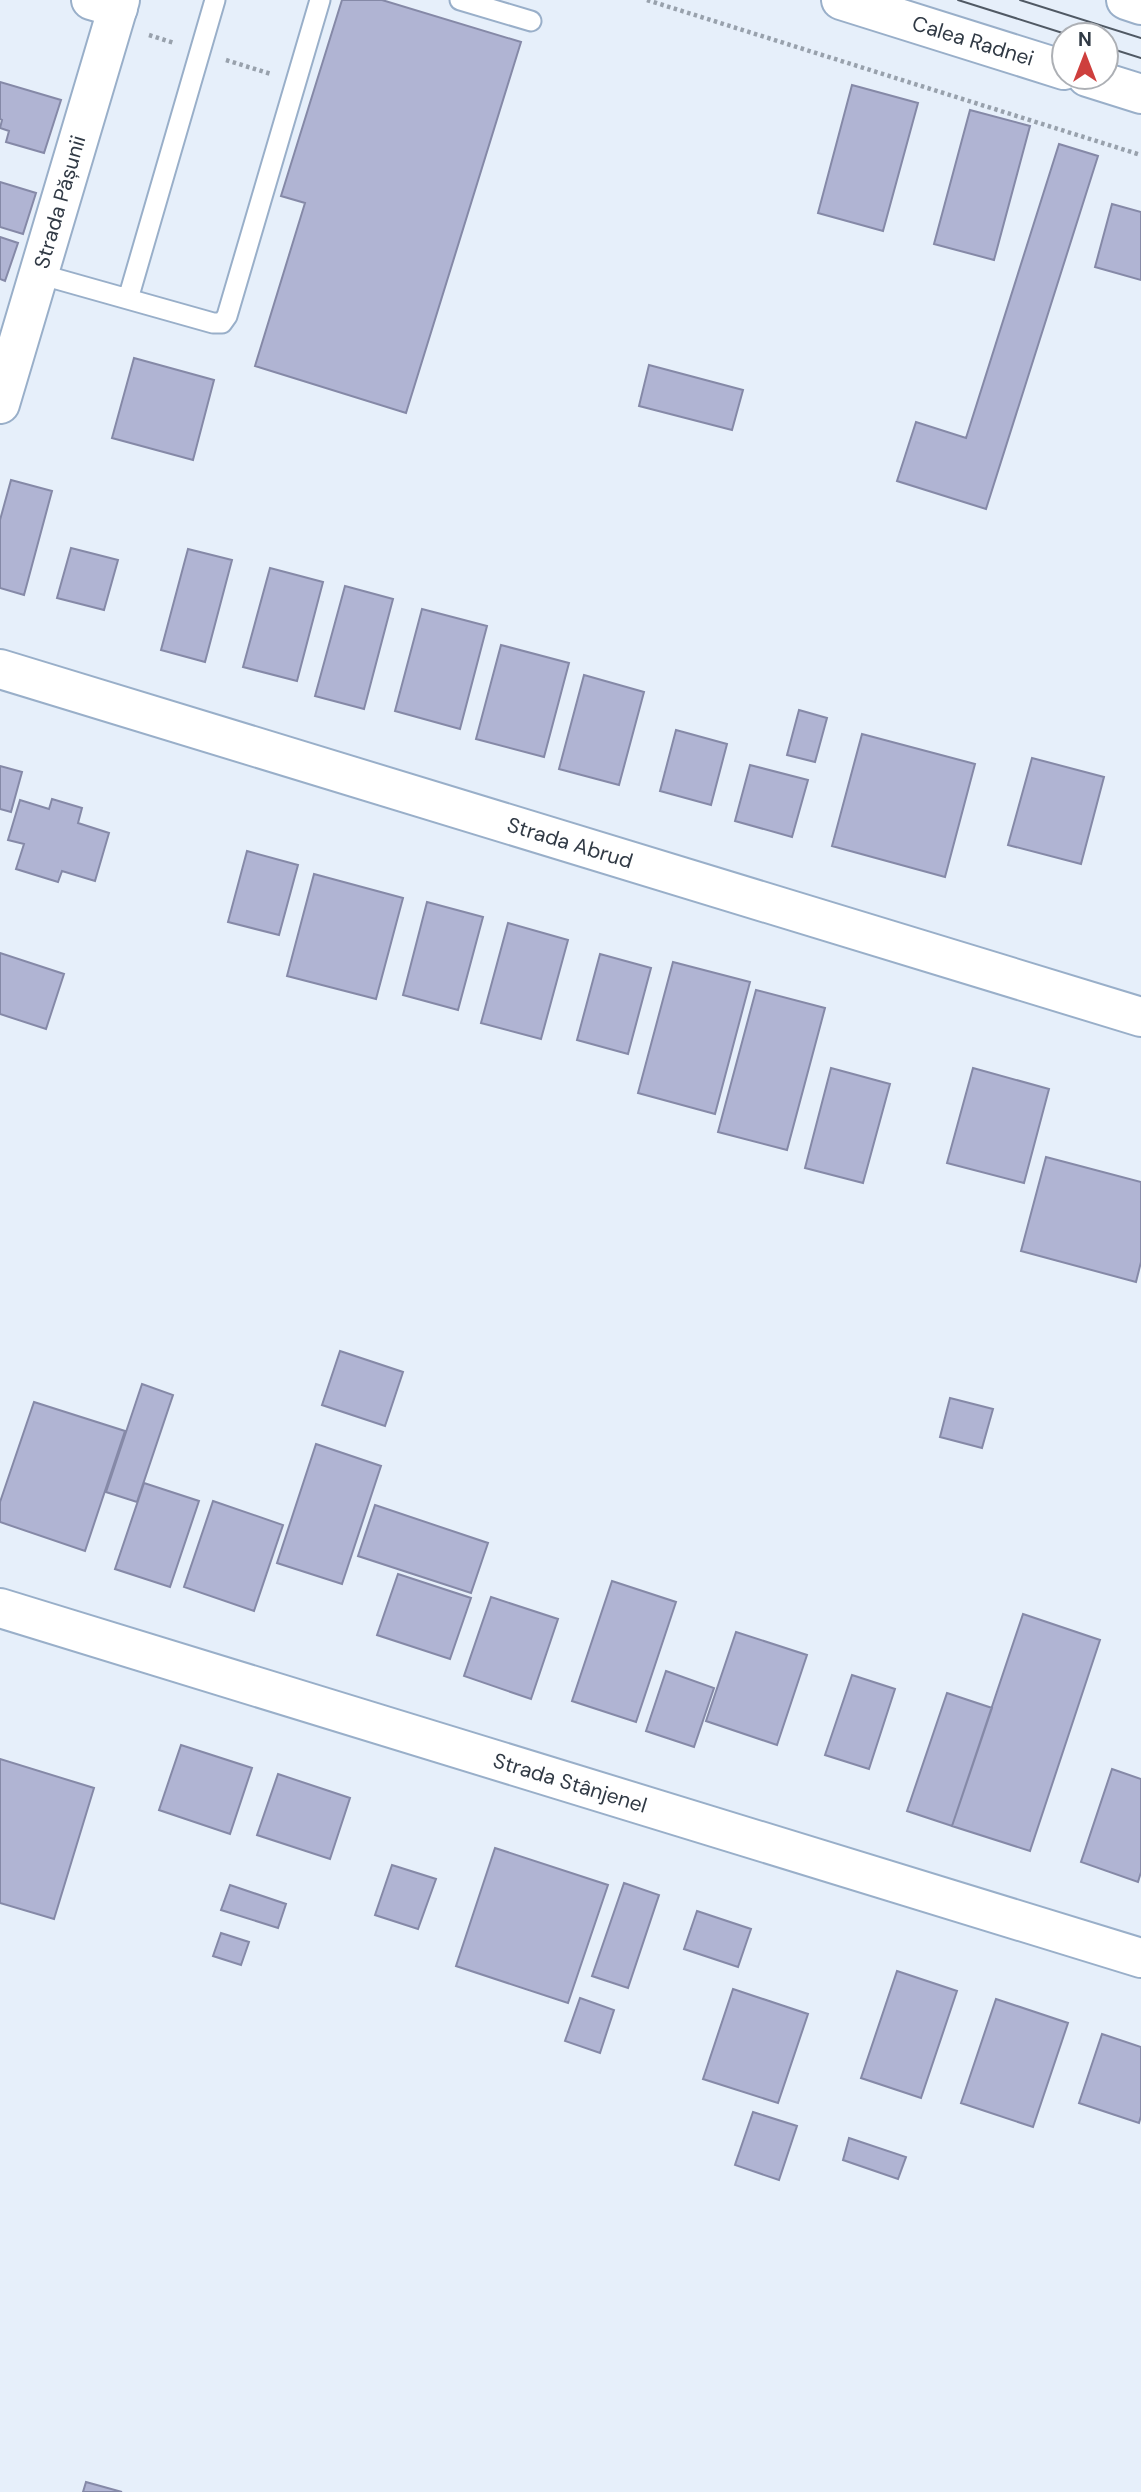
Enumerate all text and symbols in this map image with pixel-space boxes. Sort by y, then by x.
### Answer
street label: Calea Radnei [909,9,1037,73]
north arrow [1050,21,1120,91]
text: N [1078,27,1092,52]
street label: Strada Pășunii [28,132,92,272]
street label: Strada Abrud [504,811,636,875]
street label: Strada Stânjenel [490,1746,650,1820]

